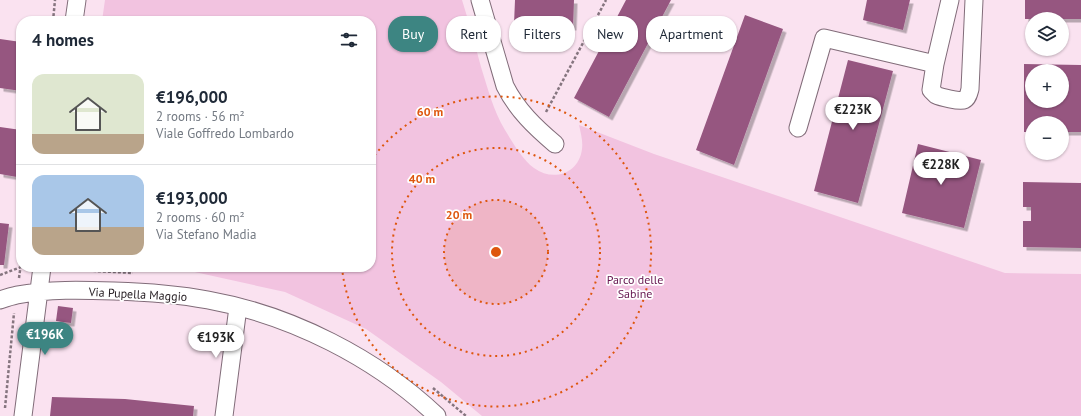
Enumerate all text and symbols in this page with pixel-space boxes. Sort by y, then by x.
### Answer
map controls [1025,12,1069,160]
button: layers [1025,12,1069,56]
chip: Buy [388,16,438,52]
chip: Rent [446,16,501,52]
chip: Filters [509,16,575,52]
chip: New [583,16,638,52]
chip: Apartment [646,16,737,52]
text: 4 homes [32,29,94,51]
icon: filters [338,29,360,51]
button: + [1025,64,1069,108]
text: €196,000 [156,86,228,108]
icon: home [64,90,112,138]
pin: €223K [825,97,881,131]
text: €223K [834,101,872,118]
text: 60 m [417,104,443,119]
text: 2 rooms · 56 m² [156,108,245,125]
button: − [1025,116,1069,160]
text: Viale Goffredo Lombardo [156,125,294,142]
pin: €228K [913,152,969,186]
text: €228K [922,156,960,173]
text: 40 m [409,171,435,186]
text: €193,000 [156,187,228,209]
icon: home [64,191,112,239]
text: 20 m [446,207,472,222]
text: 2 rooms · 60 m² [156,209,245,226]
text: Via Stefano Madia [156,226,256,243]
centre of rings [489,245,503,259]
park label: Parco delle Sabine [607,272,663,301]
street label: Via Pupella Maggio [87,284,188,304]
pin: €196K [17,322,73,356]
pin: €193K [188,325,244,359]
text: €196K [26,326,64,343]
text: €193K [197,329,235,346]

